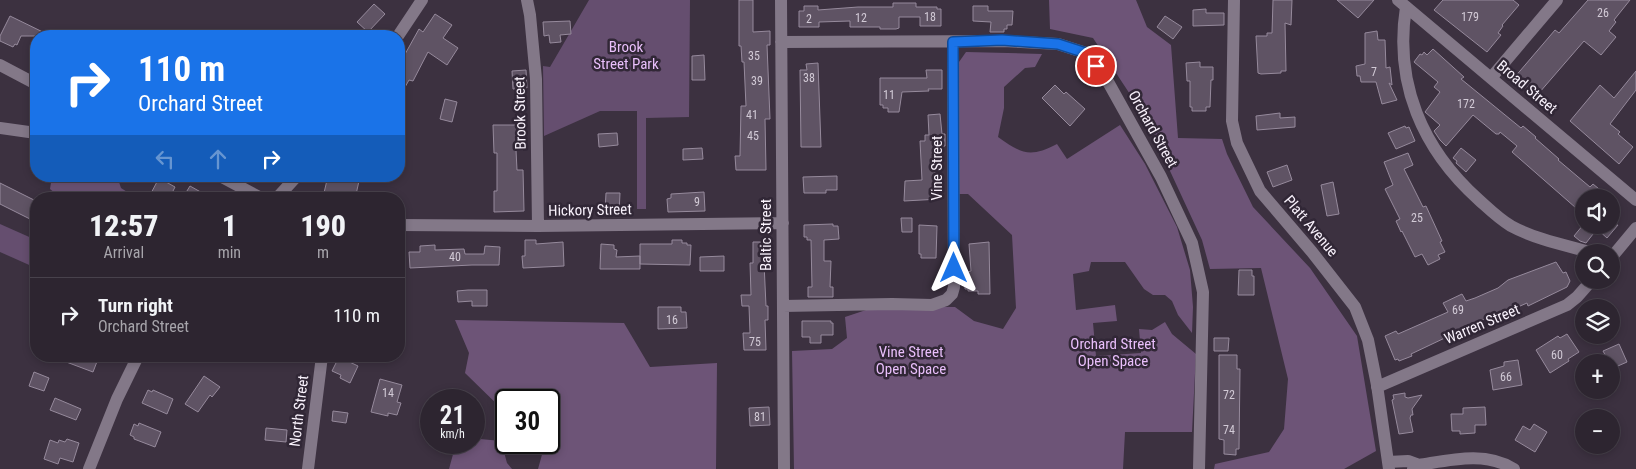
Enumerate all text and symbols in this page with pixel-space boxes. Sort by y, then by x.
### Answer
house number: 26 [1597,6,1609,20]
house number: 18 [924,10,936,24]
house number: 179 [1461,10,1479,24]
house number: 12 [855,11,867,25]
house number: 2 [806,12,812,26]
park label: Brook Street Park [593,38,659,73]
pin [1075,45,1117,87]
text: 110 m [138,49,225,90]
house number: 35 [748,49,760,63]
icon: right [55,50,120,115]
icon: arrive [1082,52,1110,80]
street label: Broad Street [1493,57,1561,117]
house number: 7 [1371,65,1377,79]
house number: 38 [803,71,815,85]
house number: 39 [751,74,763,88]
street label: Brook Street [510,76,530,150]
street label: Orchard Street [1124,87,1182,171]
house number: 11 [883,88,895,102]
text: Orchard Street [138,91,263,116]
house number: 172 [1457,97,1475,111]
house number: 41 [746,108,758,122]
house number: 45 [747,129,759,143]
street label: Vine Street [928,136,946,200]
icon: left [151,145,179,173]
icon: ahead [204,145,232,173]
icon: right [257,145,285,173]
map controls [1575,189,1620,454]
button: sound [1575,189,1620,234]
street label: Platt Avenue [1280,192,1342,260]
house number: 9 [694,195,700,209]
street label: Baltic Street [757,199,775,271]
street label: Hickory Street [548,200,632,220]
text: 12:57 [89,208,159,243]
text: 1 [222,208,237,243]
text: 190 [300,208,346,243]
house number: 25 [1411,211,1423,225]
position arrow [927,241,979,293]
text: Arrival [103,243,144,262]
text: min [218,243,241,262]
text: m [317,243,329,262]
button: search [1575,244,1620,289]
house number: 40 [449,250,461,264]
text: Turn right [98,294,173,317]
button: layers [1575,299,1620,344]
street label: Warren Street [1442,300,1522,348]
icon: right [55,301,83,329]
house number: 69 [1452,303,1464,317]
text: 110 m [333,304,380,327]
house number: 16 [666,313,678,327]
text: Orchard Street [98,317,189,336]
house number: 75 [749,335,761,349]
park label: Orchard Street Open Space [1070,335,1156,370]
park label: Vine Street Open Space [876,343,946,378]
house number: 60 [1551,348,1563,362]
button: + [1575,354,1620,399]
house number: 66 [1500,370,1512,384]
street label: North Street [286,374,312,448]
house number: 14 [382,386,394,400]
house number: 72 [1223,388,1235,402]
speed limit sign: 30 [495,389,560,454]
text: 21 [440,401,465,430]
button: − [1575,409,1620,454]
house number: 81 [754,410,766,424]
house number: 74 [1223,423,1235,437]
text: km/h [440,427,465,441]

